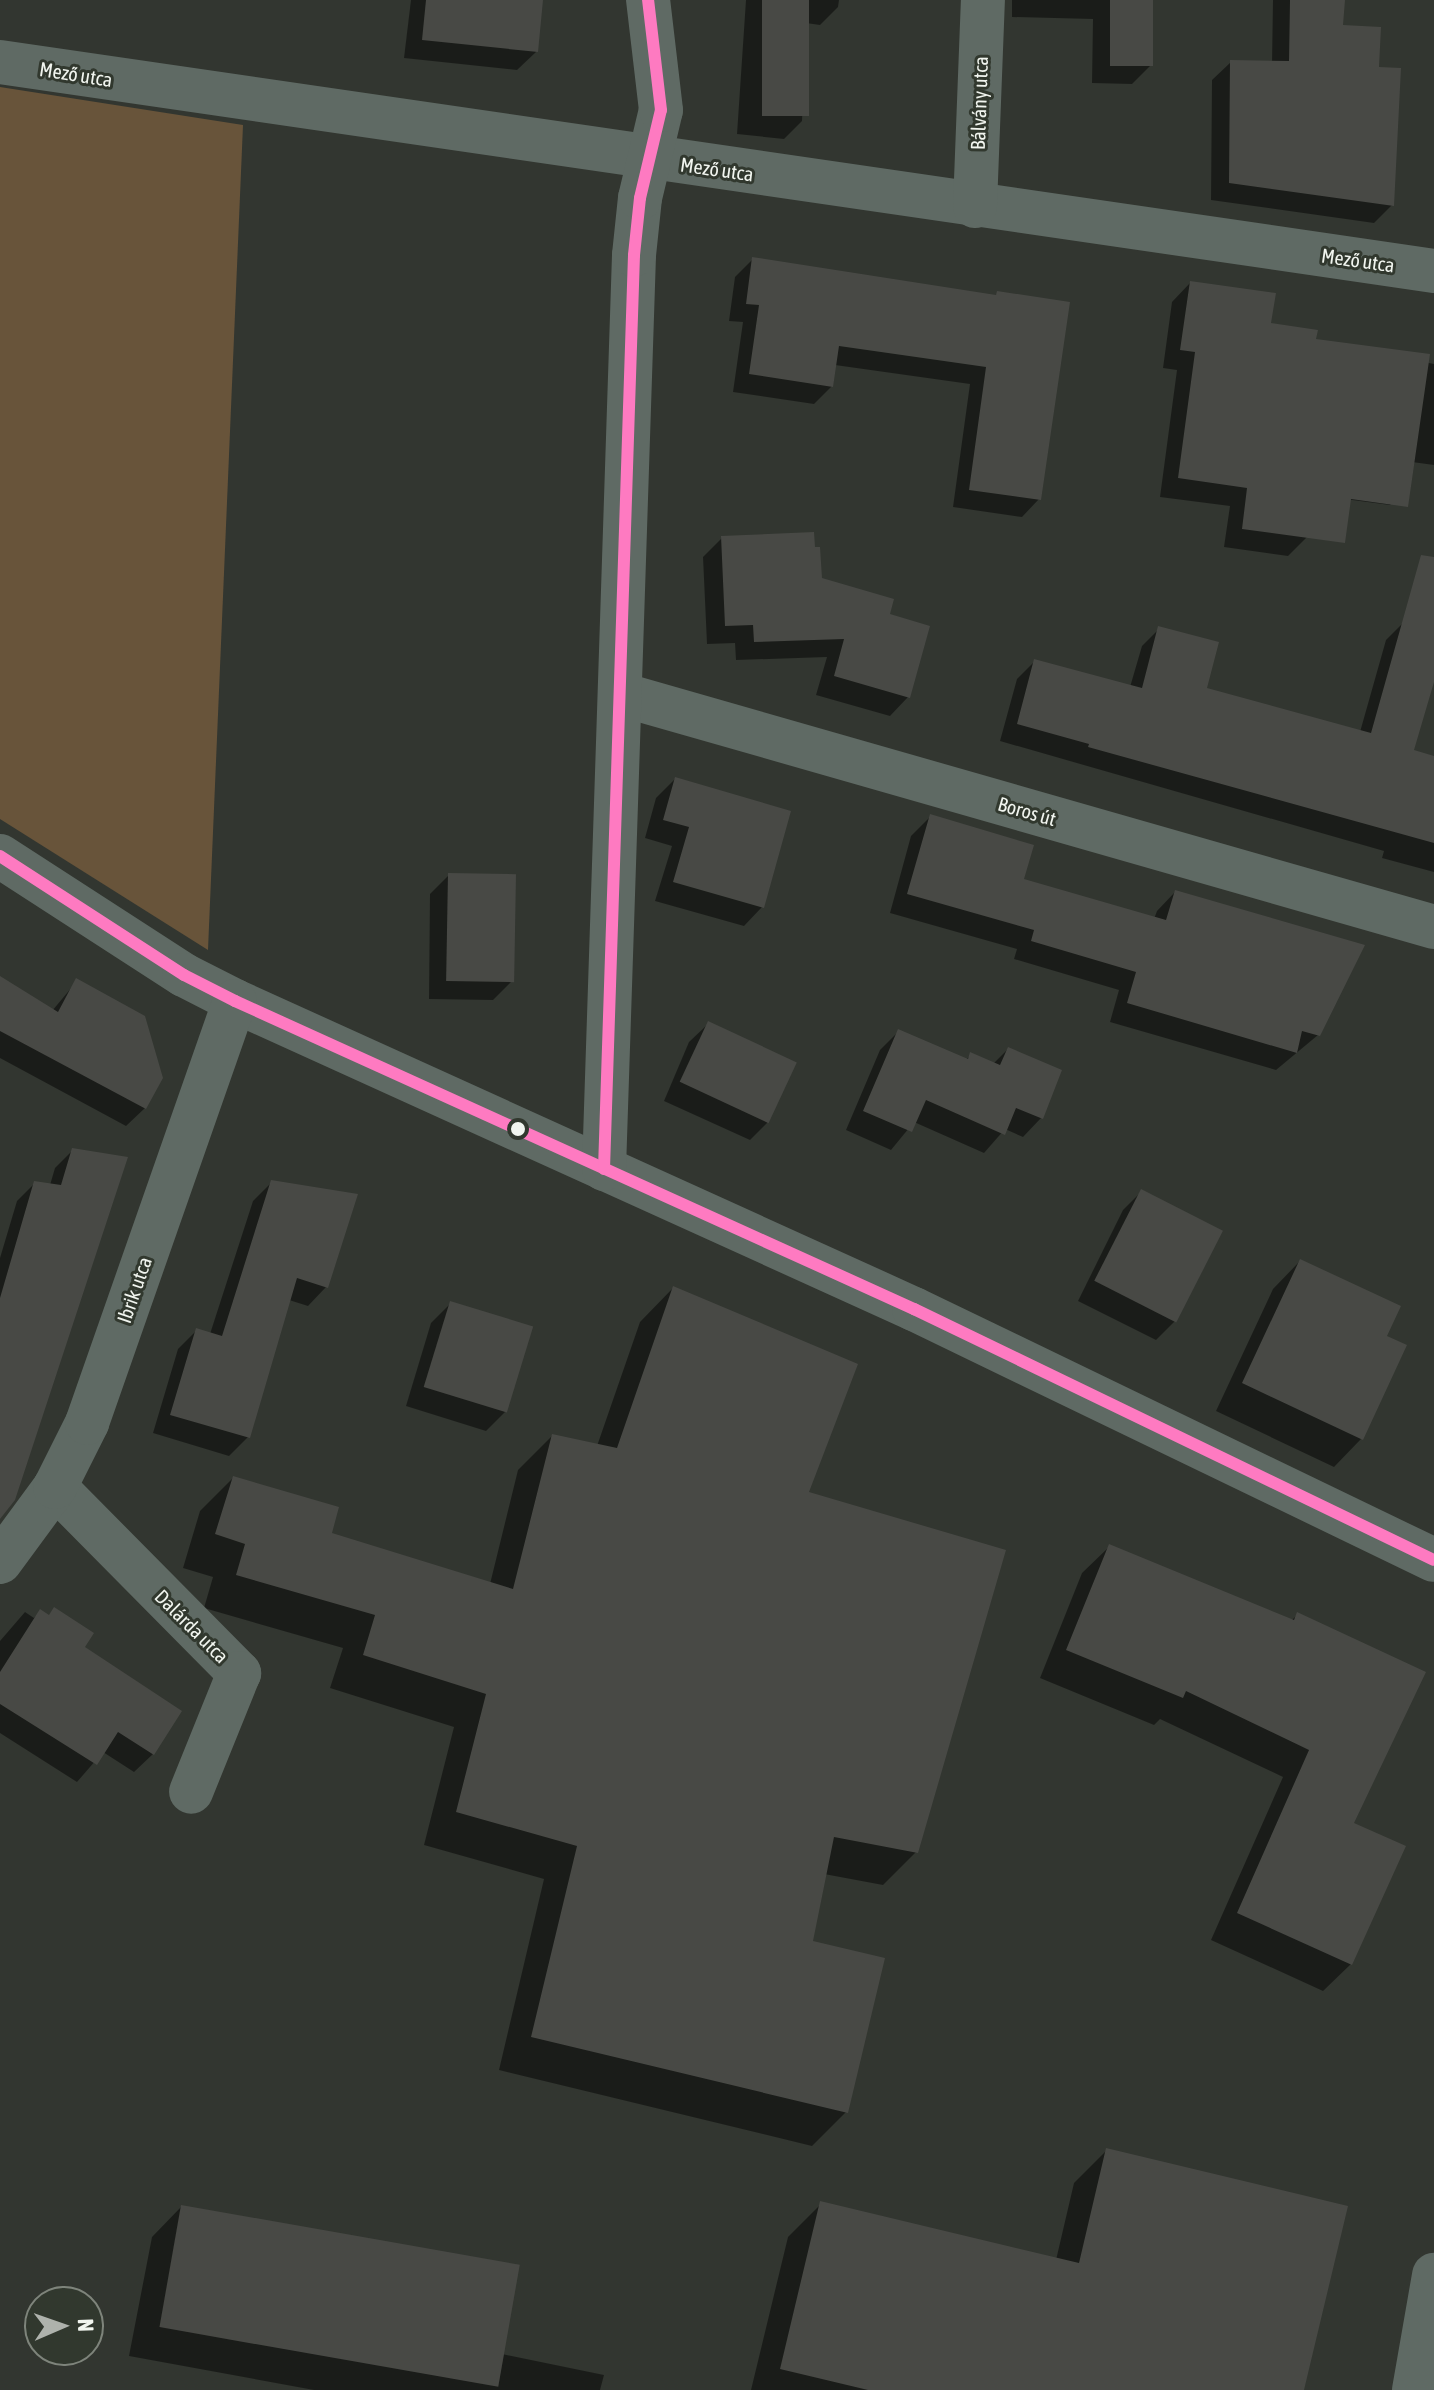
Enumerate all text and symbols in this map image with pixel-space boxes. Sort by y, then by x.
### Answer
street label: Mező utca [38,56,114,92]
street label: Bálvány utca [965,56,993,150]
street label: Mező utca [679,152,755,186]
street label: Mező utca [1320,243,1396,277]
street label: Boros út [995,791,1059,831]
unlabelled marker [510,1121,526,1137]
street label: Ibrik utca [111,1254,157,1326]
street label: Dalárda utca [150,1584,234,1668]
north arrow [24,2286,104,2366]
text: N [73,2318,99,2332]

